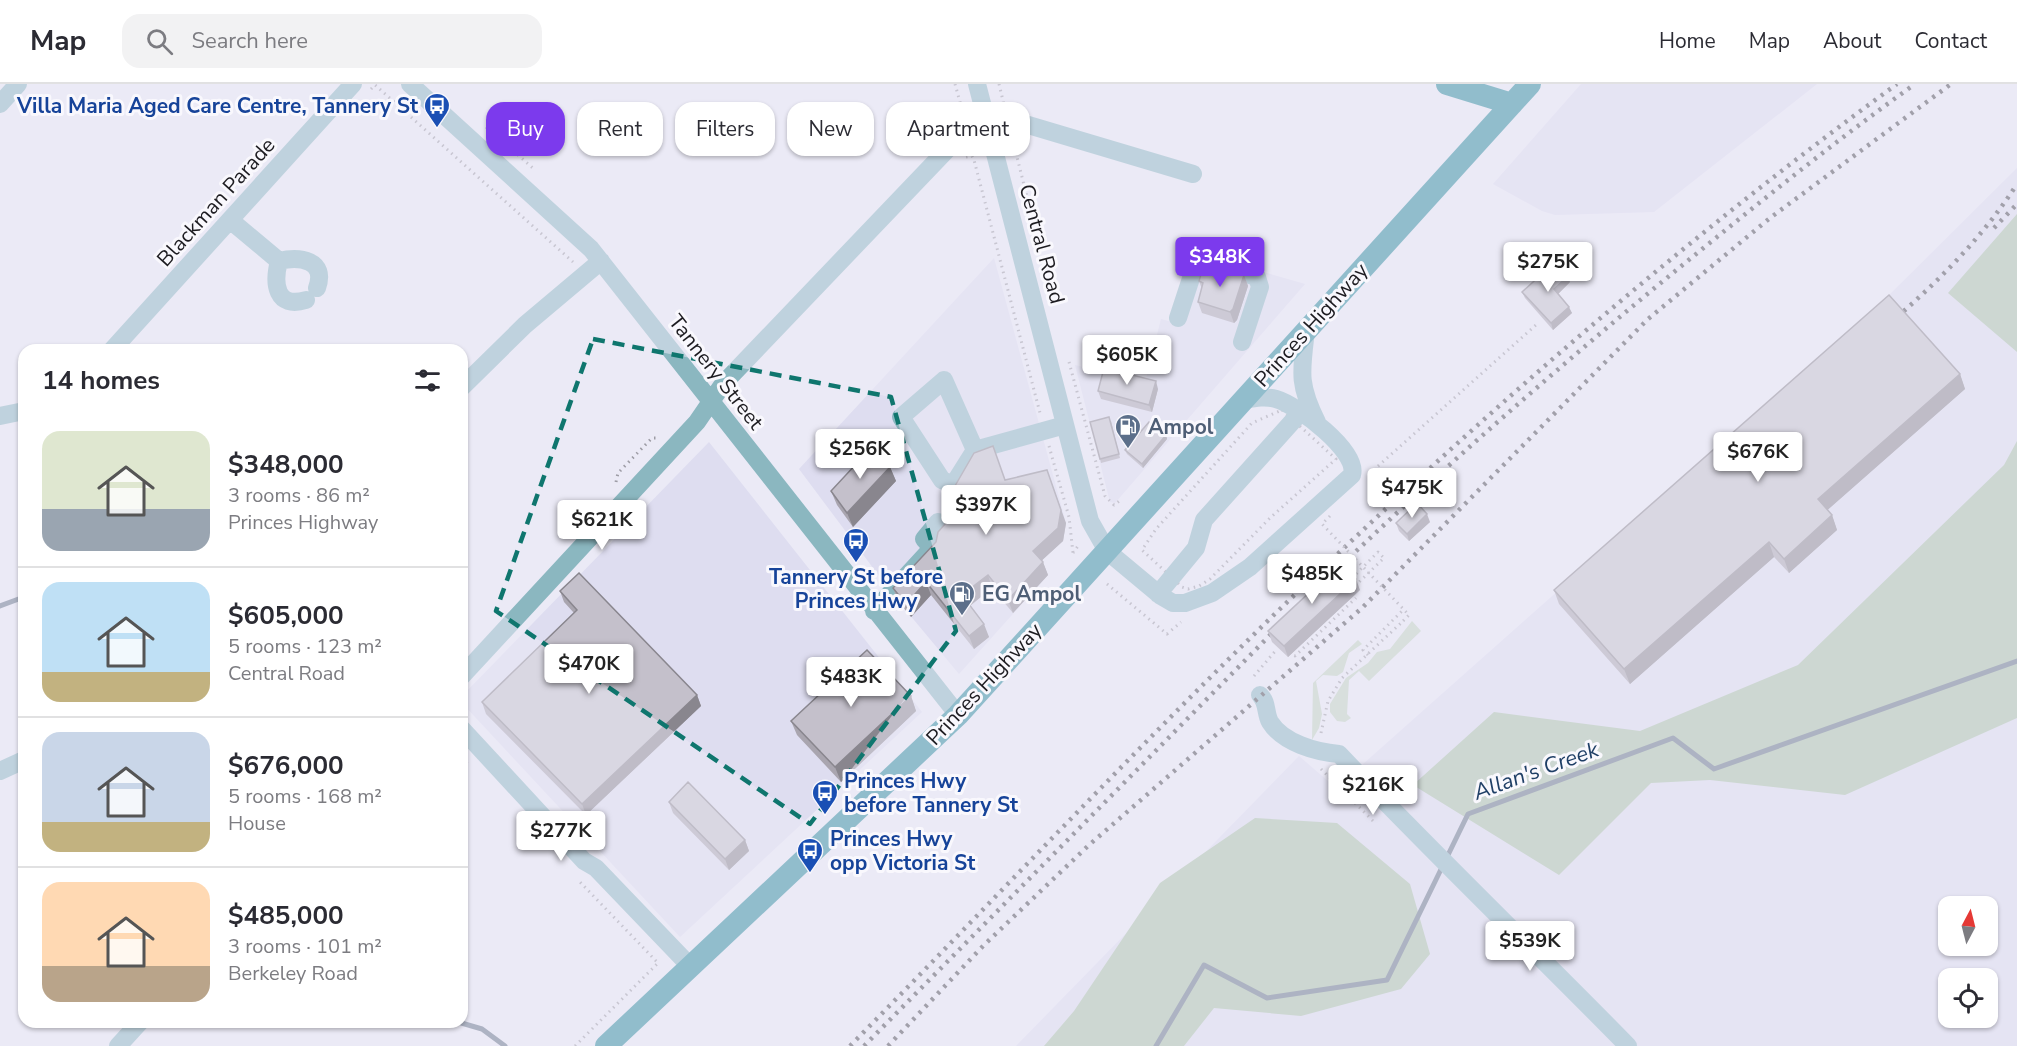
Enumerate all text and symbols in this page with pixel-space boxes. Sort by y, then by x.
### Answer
search box [122,14,542,68]
text: Map [30,22,86,60]
icon: search [143,25,176,58]
text: Search here [191,26,308,56]
text: Home [1659,27,1716,55]
text: Map [1749,27,1790,55]
text: About [1823,27,1881,55]
text: Contact [1914,27,1987,55]
bus stop icon: Villa Maria Aged Care Centre, Tannery St [422,91,452,129]
place label: Villa Maria Aged Care Centre, Tannery St [16,92,419,120]
chip: Buy [486,102,565,156]
chip: Rent [577,102,663,156]
chip: Filters [675,102,775,156]
chip: New [787,102,874,156]
chip: Apartment [886,102,1030,156]
street label: Blackman Parade [151,132,281,272]
street label: Central Road [1013,181,1071,307]
pin: $348K [1178,237,1262,288]
pin: $275K [1506,242,1590,293]
text: $348K [1189,243,1251,270]
text: $275K [1517,248,1579,275]
street label: Princes Highway [1248,257,1374,393]
street label: Tannery Street [662,309,770,436]
pin: $605K [1085,335,1169,386]
text: $605K [1096,341,1158,368]
text: 14 homes [42,363,160,398]
icon: filters [411,364,444,397]
fuel station icon: Ampol [1113,412,1143,450]
place label: Ampol [1148,413,1214,441]
pin: $256K [818,429,902,480]
pin: $676K [1716,432,1800,483]
text: $256K [829,435,891,462]
text: $676K [1727,438,1789,465]
text: $348,000 [228,447,344,482]
icon: home [90,455,162,527]
pin: $475K [1370,468,1454,519]
text: $475K [1381,474,1443,501]
text: 3 rooms · 86 m² [228,482,370,509]
pin: $397K [944,485,1028,536]
text: $397K [955,491,1017,518]
pin: $621K [560,500,644,551]
text: $621K [571,506,633,533]
text: Princes Highway [228,509,378,536]
bus stop icon: Tannery St before Princes Hwy [841,526,871,564]
pin: $485K [1270,554,1354,605]
text: $485K [1281,560,1343,587]
place label: Tannery St before Princes Hwy [769,563,943,615]
fuel station icon: EG Ampol [947,579,977,617]
place label: EG Ampol [982,580,1081,608]
text: $605,000 [228,598,344,633]
icon: home [90,606,162,678]
street label: Princes Highway [920,617,1048,751]
text: 5 rooms · 123 m² [228,633,382,660]
pin: $470K [547,644,631,695]
text: $470K [558,650,620,677]
pin: $483K [809,657,893,708]
text: Central Road [228,660,345,687]
text: $483K [820,663,882,690]
water label: Allan's Creek [1468,734,1604,808]
text: $676,000 [228,748,344,783]
icon: home [90,756,162,828]
pin: $216K [1331,765,1415,816]
place label: Princes Hwy before Tannery St [844,767,1019,819]
text: $216K [1342,771,1404,798]
bus stop icon: Princes Hwy before Tannery St [810,778,840,816]
text: 5 rooms · 168 m² [228,783,382,810]
text: House [228,810,286,837]
pin: $277K [519,811,603,862]
text: $277K [530,817,592,844]
place label: Princes Hwy opp Victoria St [830,825,976,877]
bus stop icon: Princes Hwy opp Victoria St [795,836,825,874]
north arrow [1938,896,1998,956]
map controls [1938,896,1998,1028]
text: $485,000 [228,898,344,933]
icon: home [90,906,162,978]
pin: $539K [1488,921,1572,972]
text: $539K [1499,927,1561,954]
text: 3 rooms · 101 m² [228,933,382,960]
text: Berkeley Road [228,960,358,987]
button: locate [1938,968,1998,1028]

